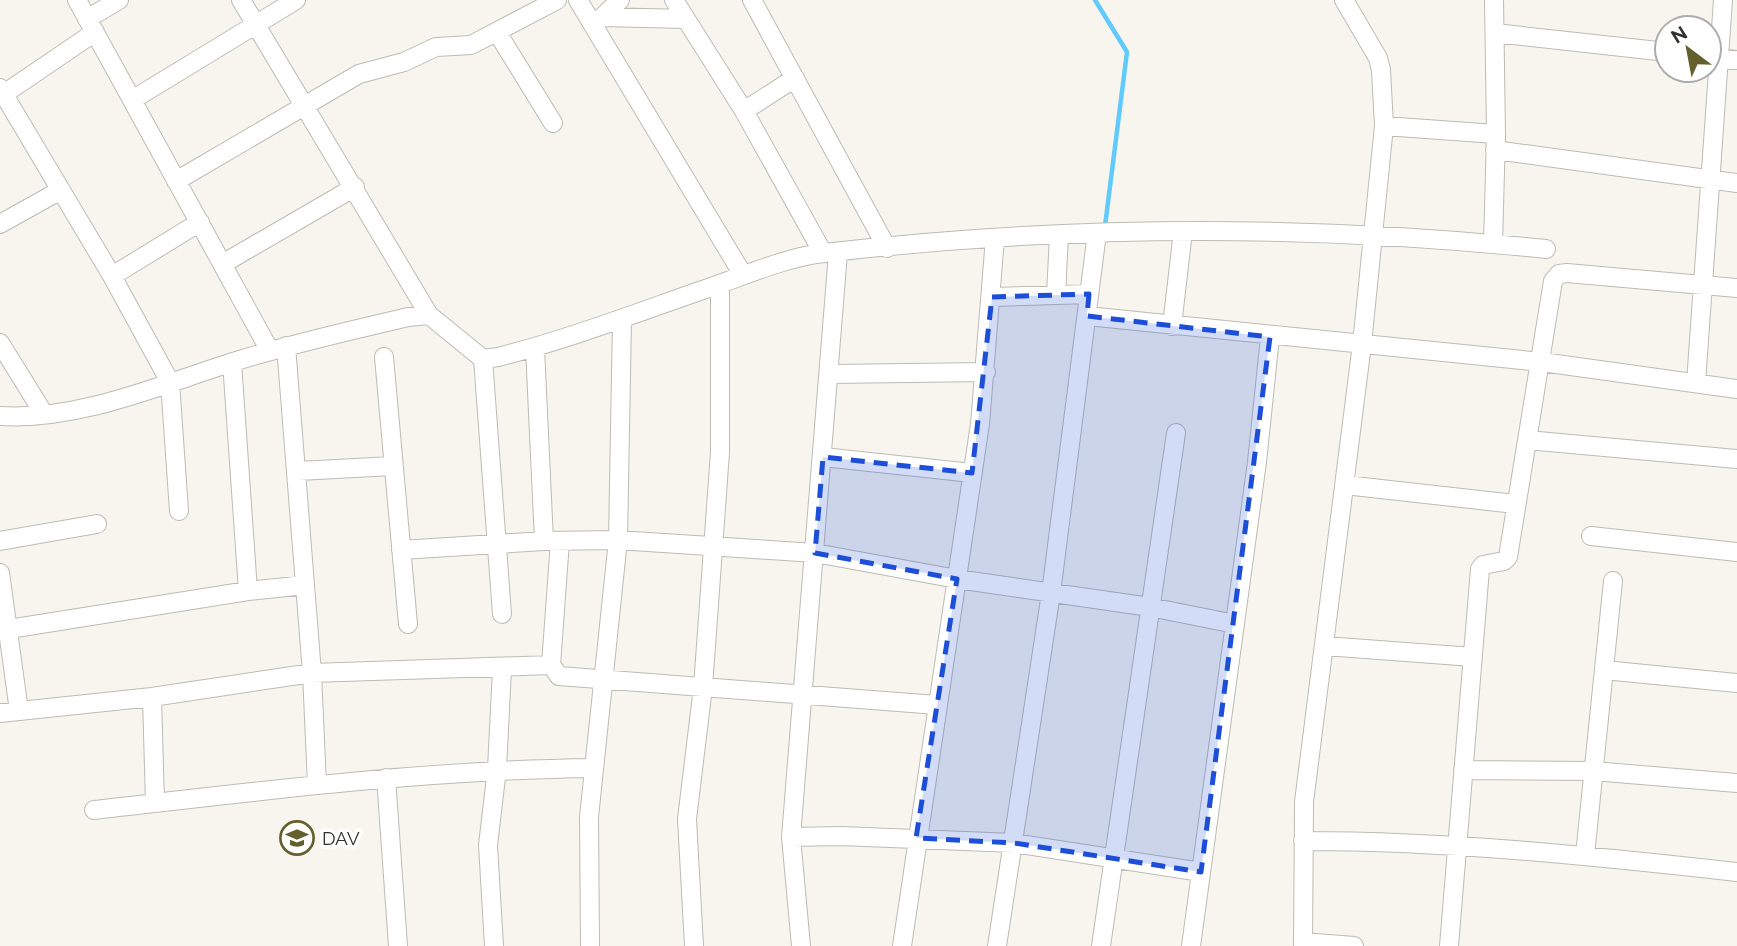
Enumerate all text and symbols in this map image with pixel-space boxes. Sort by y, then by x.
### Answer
north arrow [1653,14,1723,84]
text: N [1667,21,1691,48]
school or university icon: DAV [278,819,316,857]
place label: DAV [322,827,360,849]

